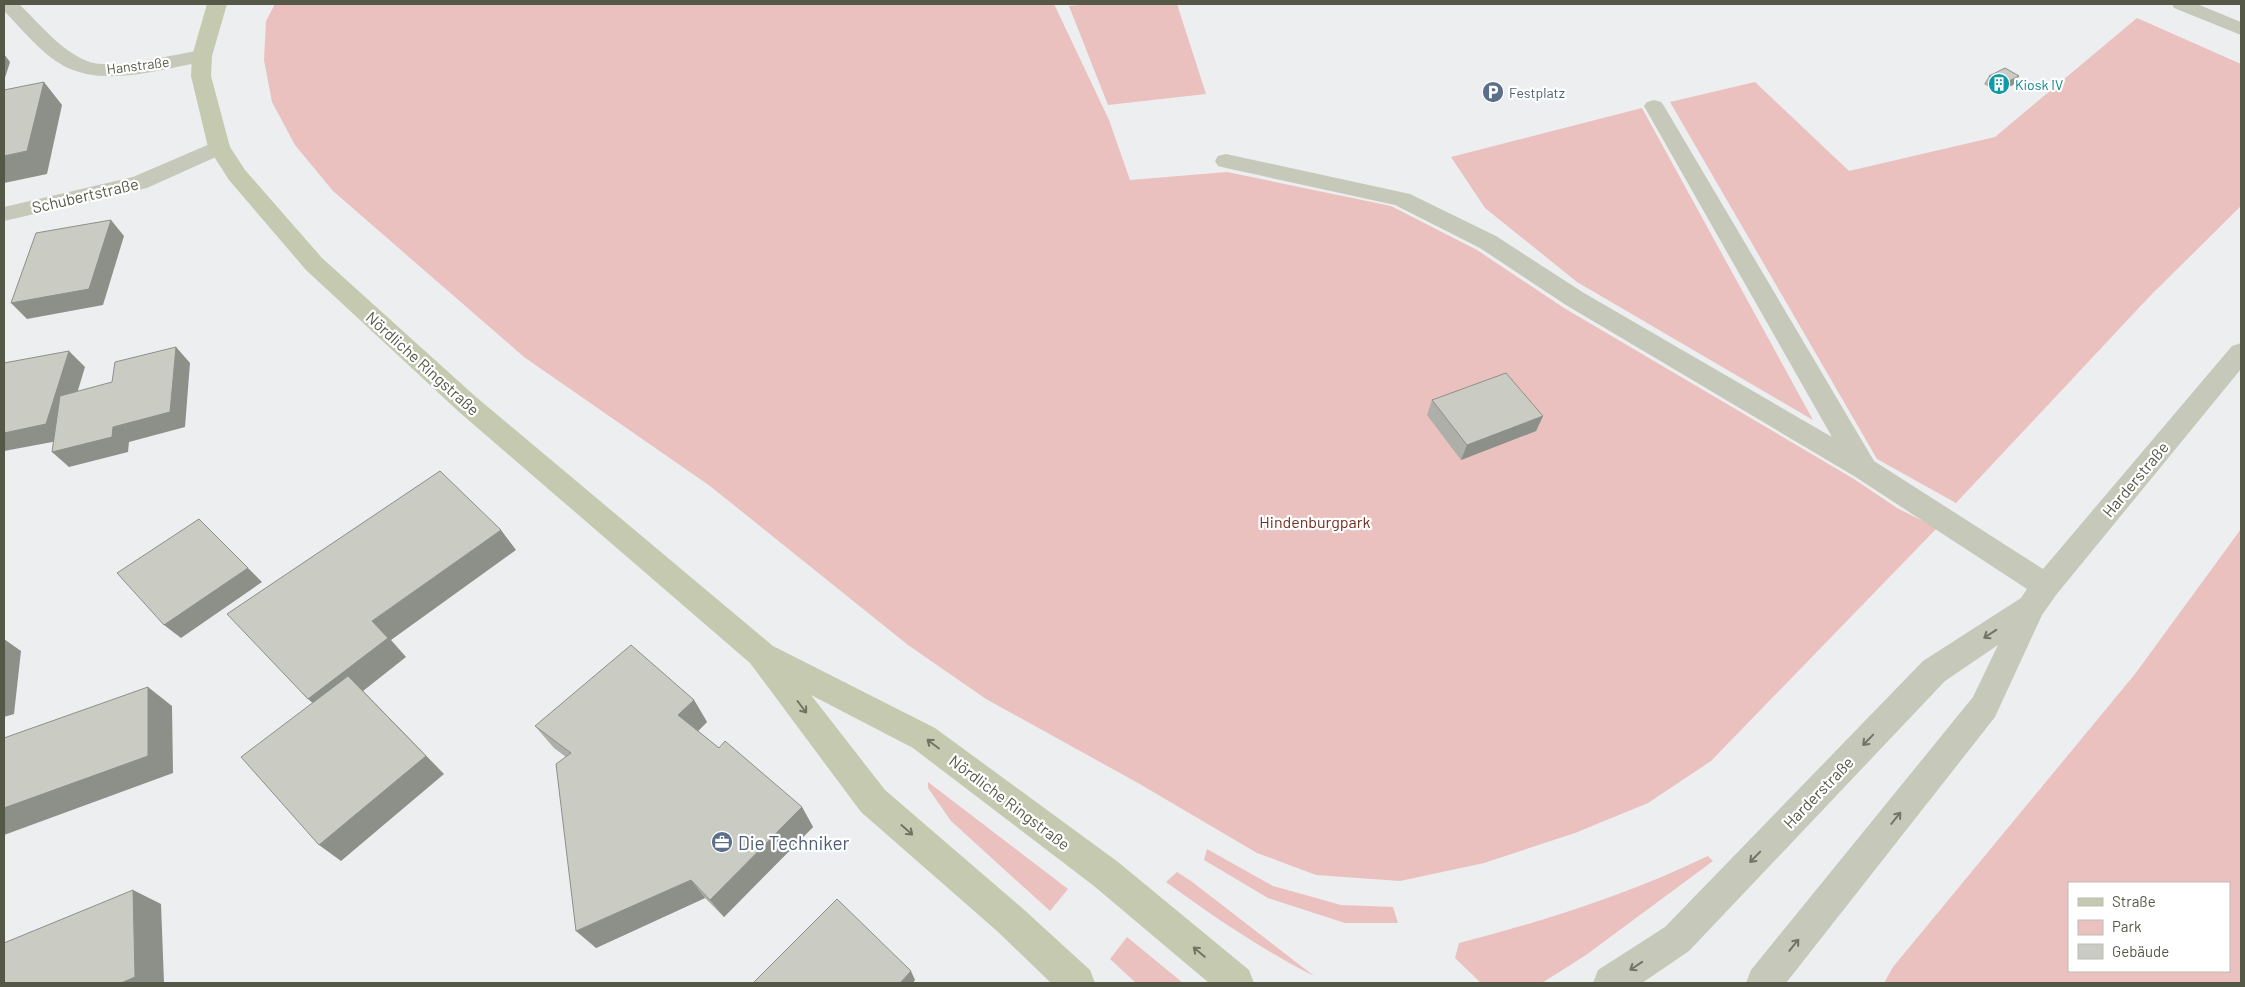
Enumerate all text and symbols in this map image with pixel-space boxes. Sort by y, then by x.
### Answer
street label: Hanstraße [106,53,170,77]
building icon: Kiosk IV [1987,72,2011,96]
place label: Kiosk IV [2015,76,2063,93]
parking icon: Festplatz [1481,80,1505,104]
place label: Festplatz [1509,84,1565,101]
street label: Schubertstraße [30,174,140,216]
street label: Nördliche Ringstraße [362,307,484,419]
street label: Harderstraße [2098,438,2172,520]
park label: Hindenburgpark [1259,512,1371,531]
one-way arrow [1983,629,1997,639]
one-way arrow [796,700,807,713]
one-way arrow [1862,734,1874,746]
one-way arrow [927,739,940,750]
street label: Nördliche Ringstraße [946,750,1074,854]
street label: Harderstraße [1779,752,1857,832]
one-way arrow [1890,812,1901,825]
one-way arrow [900,824,913,836]
office icon: Die Techniker [710,830,734,854]
place label: Die Techniker [738,831,850,854]
one-way arrow [1750,851,1762,863]
legend [2068,882,2230,972]
text: Straße [2112,892,2156,910]
text: Park [2112,917,2142,935]
one-way arrow [1789,939,1800,952]
text: Gebäude [2112,942,2169,960]
one-way arrow [1193,946,1206,957]
one-way arrow [1629,961,1643,972]

